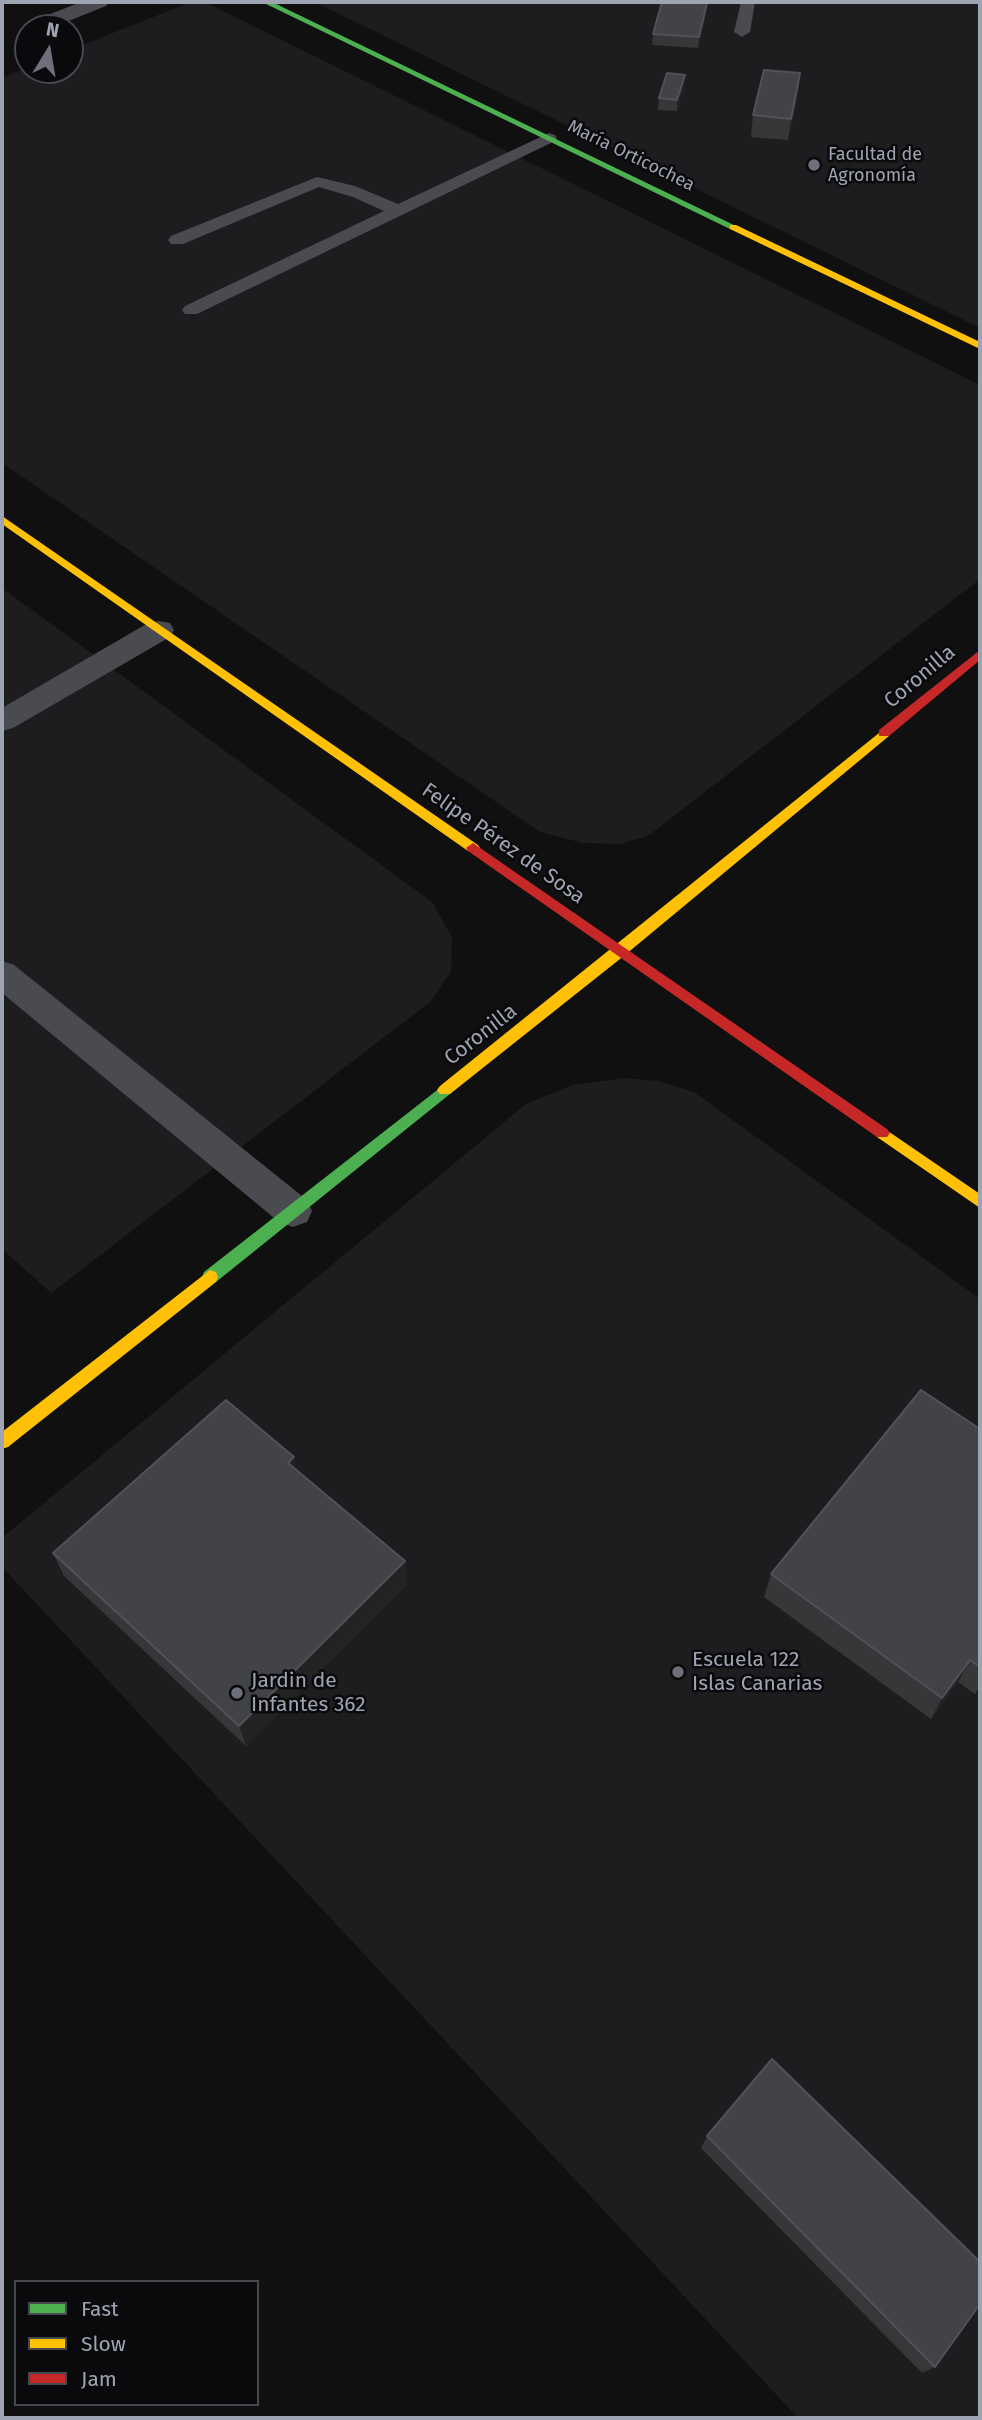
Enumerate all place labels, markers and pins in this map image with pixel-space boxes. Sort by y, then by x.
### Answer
place label: Facultad de Agronomía [828,144,922,186]
marker: Facultad de Agronomía [806,157,822,173]
place label: Escuela 122 Islas Canarias [692,1647,822,1697]
marker: Escuela 122 Islas Canarias [670,1664,686,1680]
place label: Jardin de Infantes 362 [251,1668,366,1718]
marker: Jardin de Infantes 362 [229,1685,245,1701]

